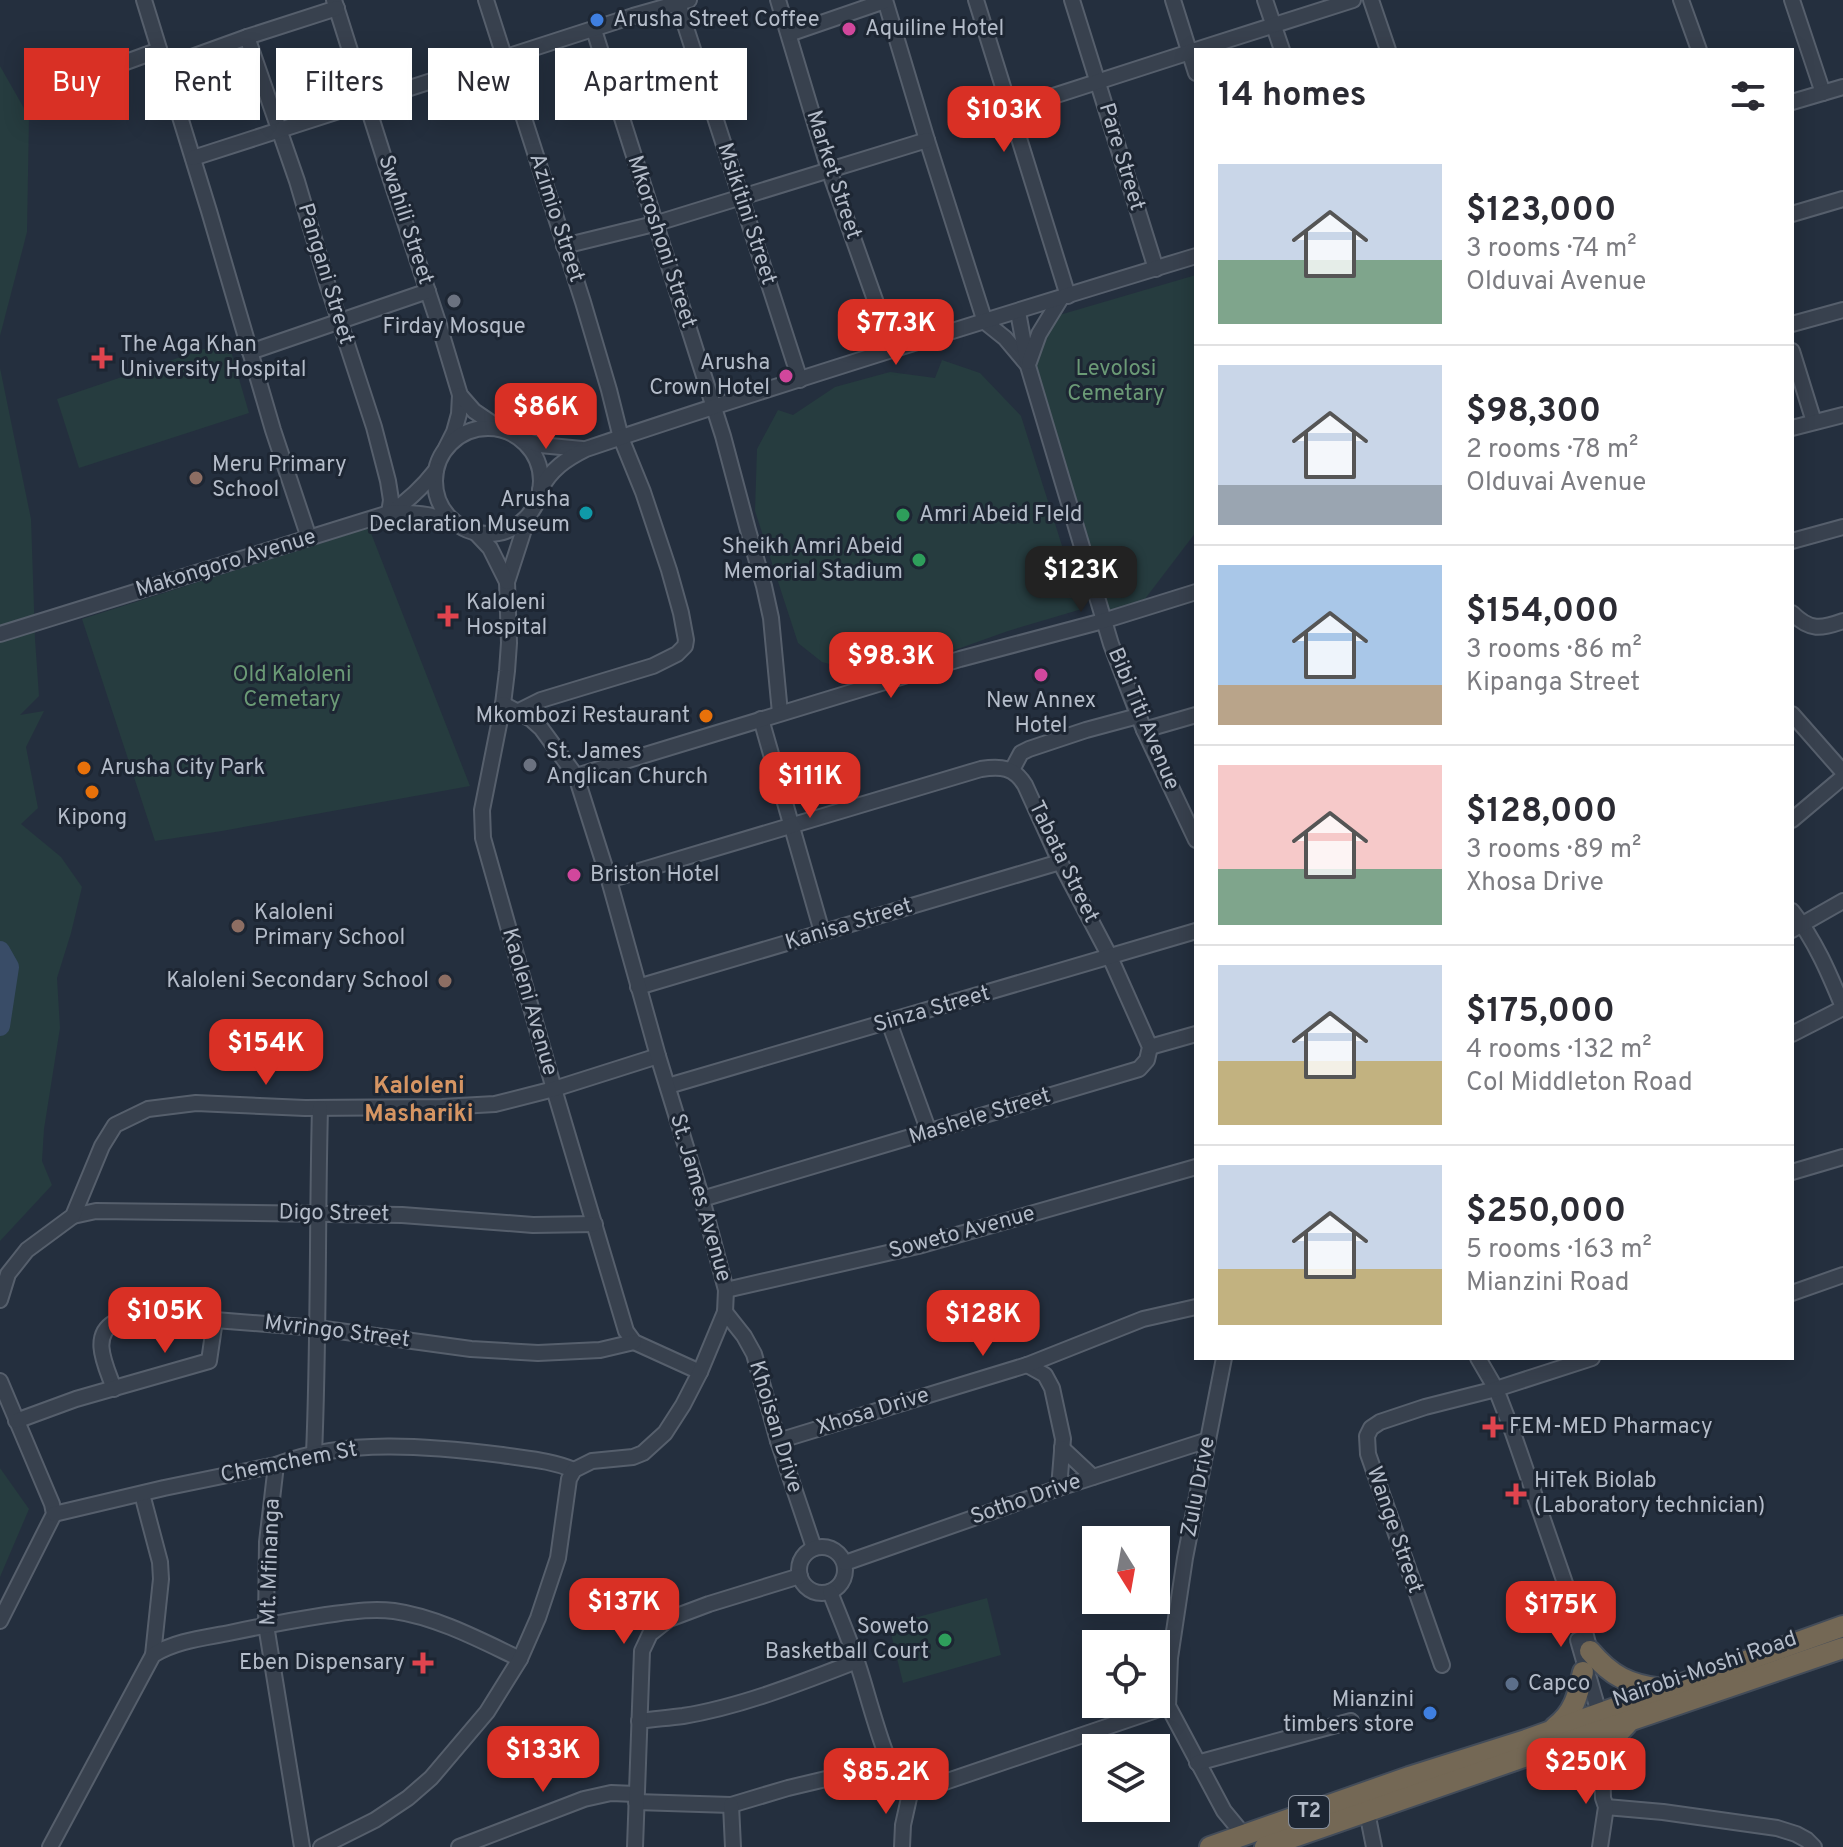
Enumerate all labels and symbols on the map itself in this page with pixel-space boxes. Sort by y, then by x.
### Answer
place label: Arusha Street Coffee [613,7,819,34]
marker: Arusha Street Coffee [588,11,606,29]
place label: Aquiline Hotel [865,16,1004,43]
marker: Aquiline Hotel [840,20,858,38]
pin: $103K [948,86,1060,154]
street label: Pare Street [1092,100,1150,214]
street label: Market Street [799,107,867,243]
street label: Msikitini Street [710,140,782,288]
street label: Azimio Street [522,150,590,286]
street label: Swahili Street [371,152,439,288]
street label: Mkoroshoni Street [620,152,702,332]
street label: Pangani Street [291,200,359,348]
marker: Firday Mosque [445,292,463,310]
pin: $77.3K [831,299,961,367]
place label: Firday Mosque [382,314,526,341]
place label: The Aga Khan University Hospital [120,332,307,384]
marker: The Aga Khan University Hospital [91,347,113,369]
place label: Arusha Crown Hotel [649,350,770,402]
park label: Levolosi Cemetary [1067,356,1165,408]
marker: Arusha Crown Hotel [777,367,795,385]
pin: $86K [499,383,593,451]
place label: Meru Primary School [212,452,347,504]
marker: Meru Primary School [187,469,205,487]
place label: Arusha Declaration Museum [369,487,570,539]
place label: Amri Abeid FIeld [919,502,1082,529]
marker: Arusha Declaration Museum [577,504,595,522]
marker: Amri Abeid FIeld [894,506,912,524]
street label: Makongoro Avenue [133,524,319,604]
place label: Sheikh Amri Abeid Memorial Stadium [722,534,903,586]
pin: $123K [1025,546,1137,614]
marker: Sheikh Amri Abeid Memorial Stadium [910,551,928,569]
place label: Kaloleni Hospital [466,590,547,642]
marker: Kaloleni Hospital [437,605,459,627]
pin: $98.3K [826,632,956,700]
street label: Bibi Titi Avenue [1101,644,1185,794]
park label: Old Kaloleni Cemetary [233,662,351,714]
marker: New Annex Hotel [1032,666,1050,684]
place label: New Annex Hotel [986,688,1096,740]
place label: Mkombozi Restaurant [476,703,690,730]
marker: Mkombozi Restaurant [697,707,715,725]
place label: St. James Anglican Church [546,739,708,791]
pin: $111K [754,752,866,820]
place label: Arusha City Park [100,755,265,782]
marker: St. James Anglican Church [521,756,539,774]
marker: Arusha City Park [75,759,93,777]
marker: Kipong [83,783,101,801]
street label: Tabata Street [1022,797,1104,927]
place label: Kipong [57,805,127,832]
place label: Briston Hotel [590,862,720,889]
marker: Briston Hotel [565,866,583,884]
street label: Kanisa Street [782,893,916,957]
place label: Kaloleni Primary School [254,900,405,952]
marker: Kaloleni Primary School [229,917,247,935]
street label: Kaoleni Avenue [495,925,563,1079]
place label: Kaloleni Secondary School [166,968,429,995]
marker: Kaloleni Secondary School [436,972,454,990]
street label: Sinza Street [871,981,993,1039]
pin: $154K [210,1019,322,1087]
district label: Kaloleni Mashariki [364,1072,474,1130]
street label: Mashele Street [906,1083,1054,1151]
street label: St. James Avenue [663,1111,737,1285]
street label: Digo Street [278,1200,390,1228]
street label: Soweto Avenue [886,1201,1038,1265]
pin: $105K [109,1287,221,1355]
pin: $128K [927,1290,1039,1358]
street label: Mvringo Street [263,1310,411,1354]
street label: Khoisan Drive [742,1358,808,1496]
street label: Xhosa Drive [813,1382,933,1442]
place label: FEM-MED Pharmacy [1509,1414,1713,1441]
marker: FEM-MED Pharmacy [1484,1418,1502,1436]
street label: Zulu Drive [1176,1434,1222,1540]
street label: Chemchem St [218,1437,360,1489]
street label: Wange Street [1360,1463,1428,1597]
place label: HiTek Biolab (Laboratory technician) [1534,1468,1765,1520]
street label: Sotho Drive [967,1469,1085,1531]
marker: HiTek Biolab (Laboratory technician) [1505,1483,1527,1505]
street label: Mt. Mfinanga [255,1498,287,1626]
north arrow [1082,1526,1170,1614]
pin: $137K [568,1578,680,1646]
pin: $175K [1505,1581,1617,1649]
place label: Soweto Basketball Court [765,1614,929,1666]
street label: Nairobi-Moshi Road [1609,1626,1801,1714]
marker: Soweto Basketball Court [936,1631,954,1649]
place label: Eben Dispensary [239,1650,405,1677]
marker: Eben Dispensary [412,1652,434,1674]
place label: Capco [1528,1671,1590,1698]
marker: Capco [1503,1675,1521,1693]
place label: Mianzini timbers store [1283,1687,1414,1739]
marker: Mianzini timbers store [1421,1704,1439,1722]
pin: $133K [487,1726,599,1794]
pin: $250K [1530,1738,1642,1806]
pin: $85.2K [821,1748,951,1816]
road number: T2 [1289,1796,1329,1828]

